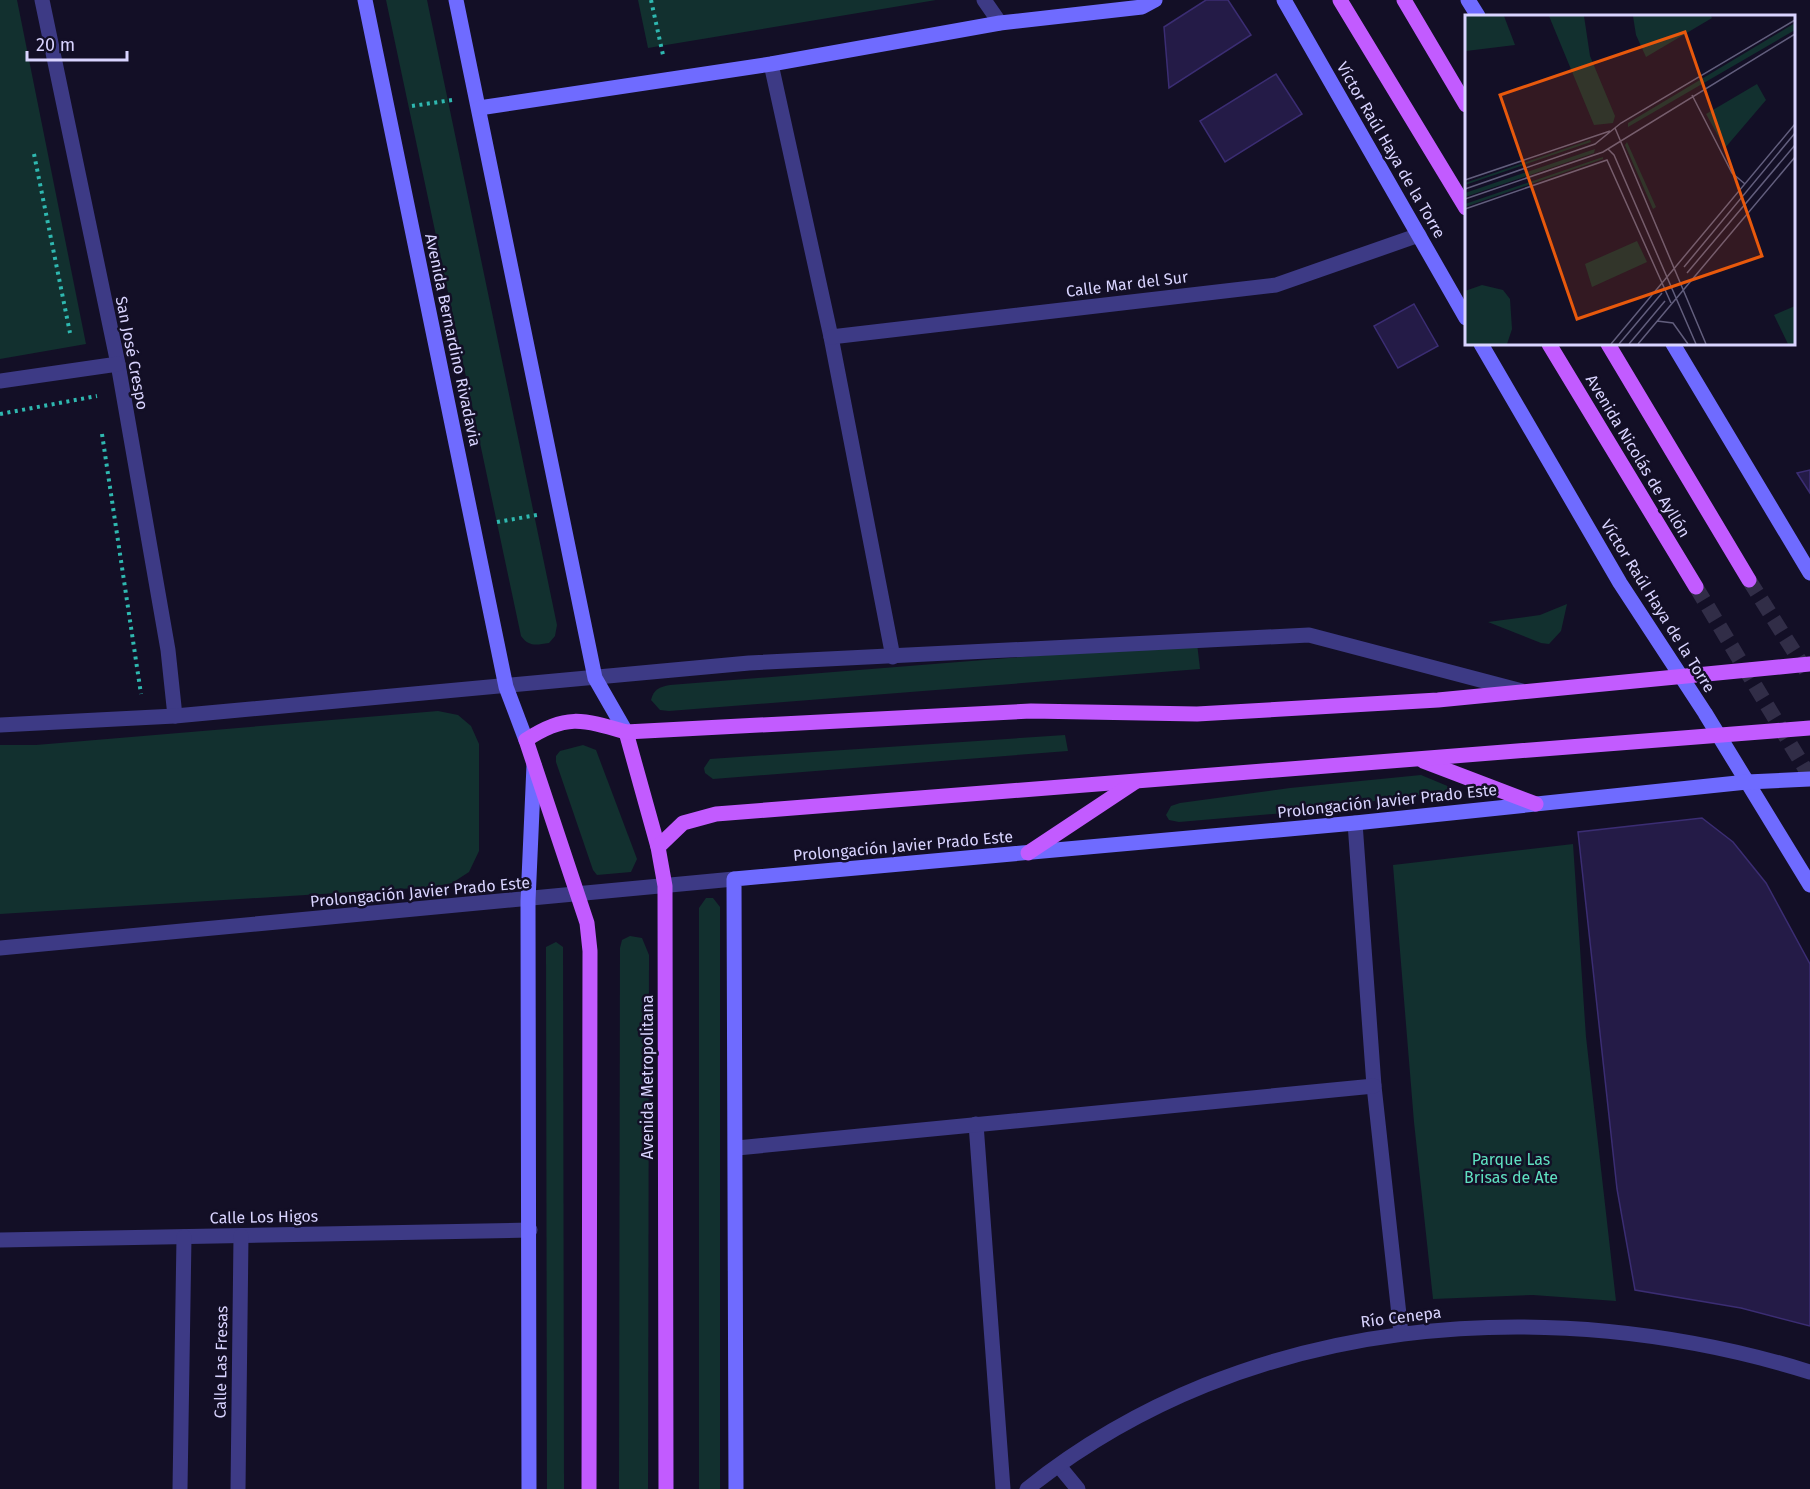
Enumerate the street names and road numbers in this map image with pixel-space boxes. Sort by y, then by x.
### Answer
street label: Víctor Raúl Haya de la Torre [1333,59,1449,241]
street label: Avenida Bernardino Rivadavia [421,232,485,448]
street label: Calle Mar del Sur [1065,267,1190,301]
street label: San José Crespo [112,295,152,411]
street label: Avenida Nicolás de Ayllón [1582,371,1694,541]
street label: Víctor Raúl Haya de la Torre [1597,516,1719,696]
street label: Prolongación Javier Prado Este [1276,780,1498,822]
street label: Prolongación Javier Prado Este [792,827,1014,865]
street label: Prolongación Javier Prado Este [309,873,531,911]
street label: Avenida Metropolitana [638,995,657,1159]
street label: Calle Los Higos [210,1207,318,1227]
street label: Río Cenepa [1360,1303,1442,1331]
street label: Calle Las Fresas [211,1305,231,1419]

